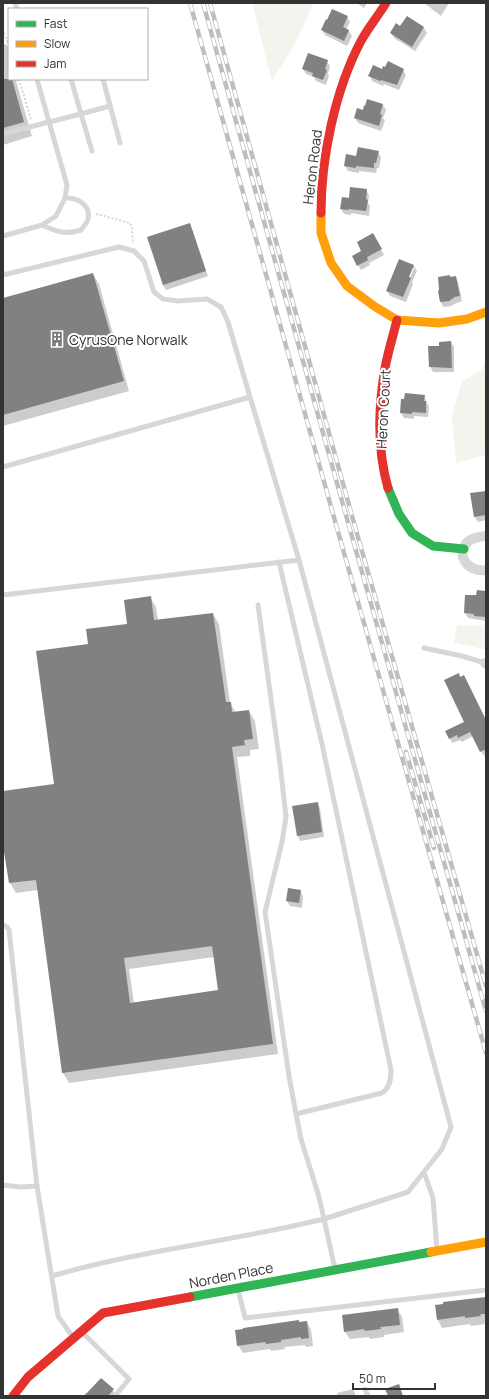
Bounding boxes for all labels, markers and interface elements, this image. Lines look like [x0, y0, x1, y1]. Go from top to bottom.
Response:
legend [8, 8, 148, 80]
text: Fast [44, 15, 68, 32]
text: Slow [44, 35, 70, 52]
text: Jam [44, 55, 66, 72]
street label: Heron Road [298, 128, 326, 206]
building icon: CyrusOne Norwalk [48, 330, 66, 348]
place label: CyrusOne Norwalk [69, 330, 189, 349]
street label: Heron Court [371, 368, 395, 449]
street label: Norden Place [187, 1258, 275, 1292]
scale bar [353, 1365, 435, 1391]
text: 50 m [359, 1370, 386, 1387]

